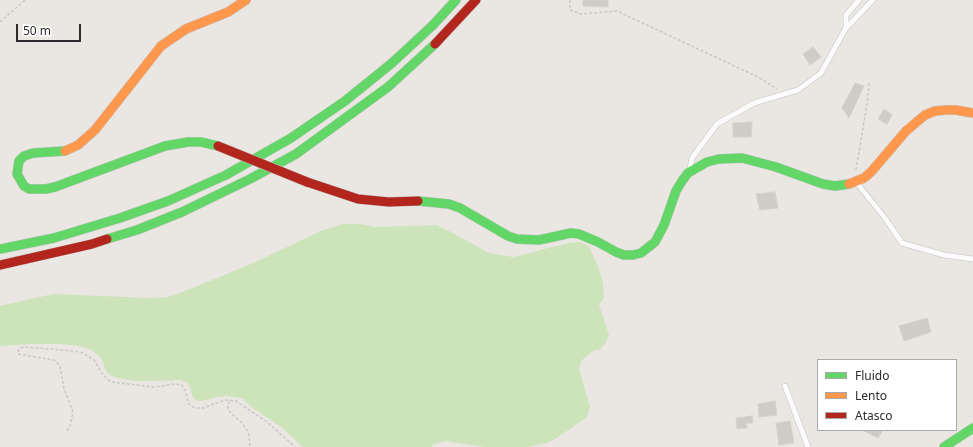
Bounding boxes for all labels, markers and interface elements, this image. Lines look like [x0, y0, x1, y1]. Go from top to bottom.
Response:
scale bar [18, 16, 83, 42]
text: 50 m [23, 22, 51, 39]
legend [817, 359, 957, 431]
text: Fluido [855, 367, 889, 384]
text: Lento [855, 387, 887, 404]
text: Atasco [855, 407, 893, 424]

